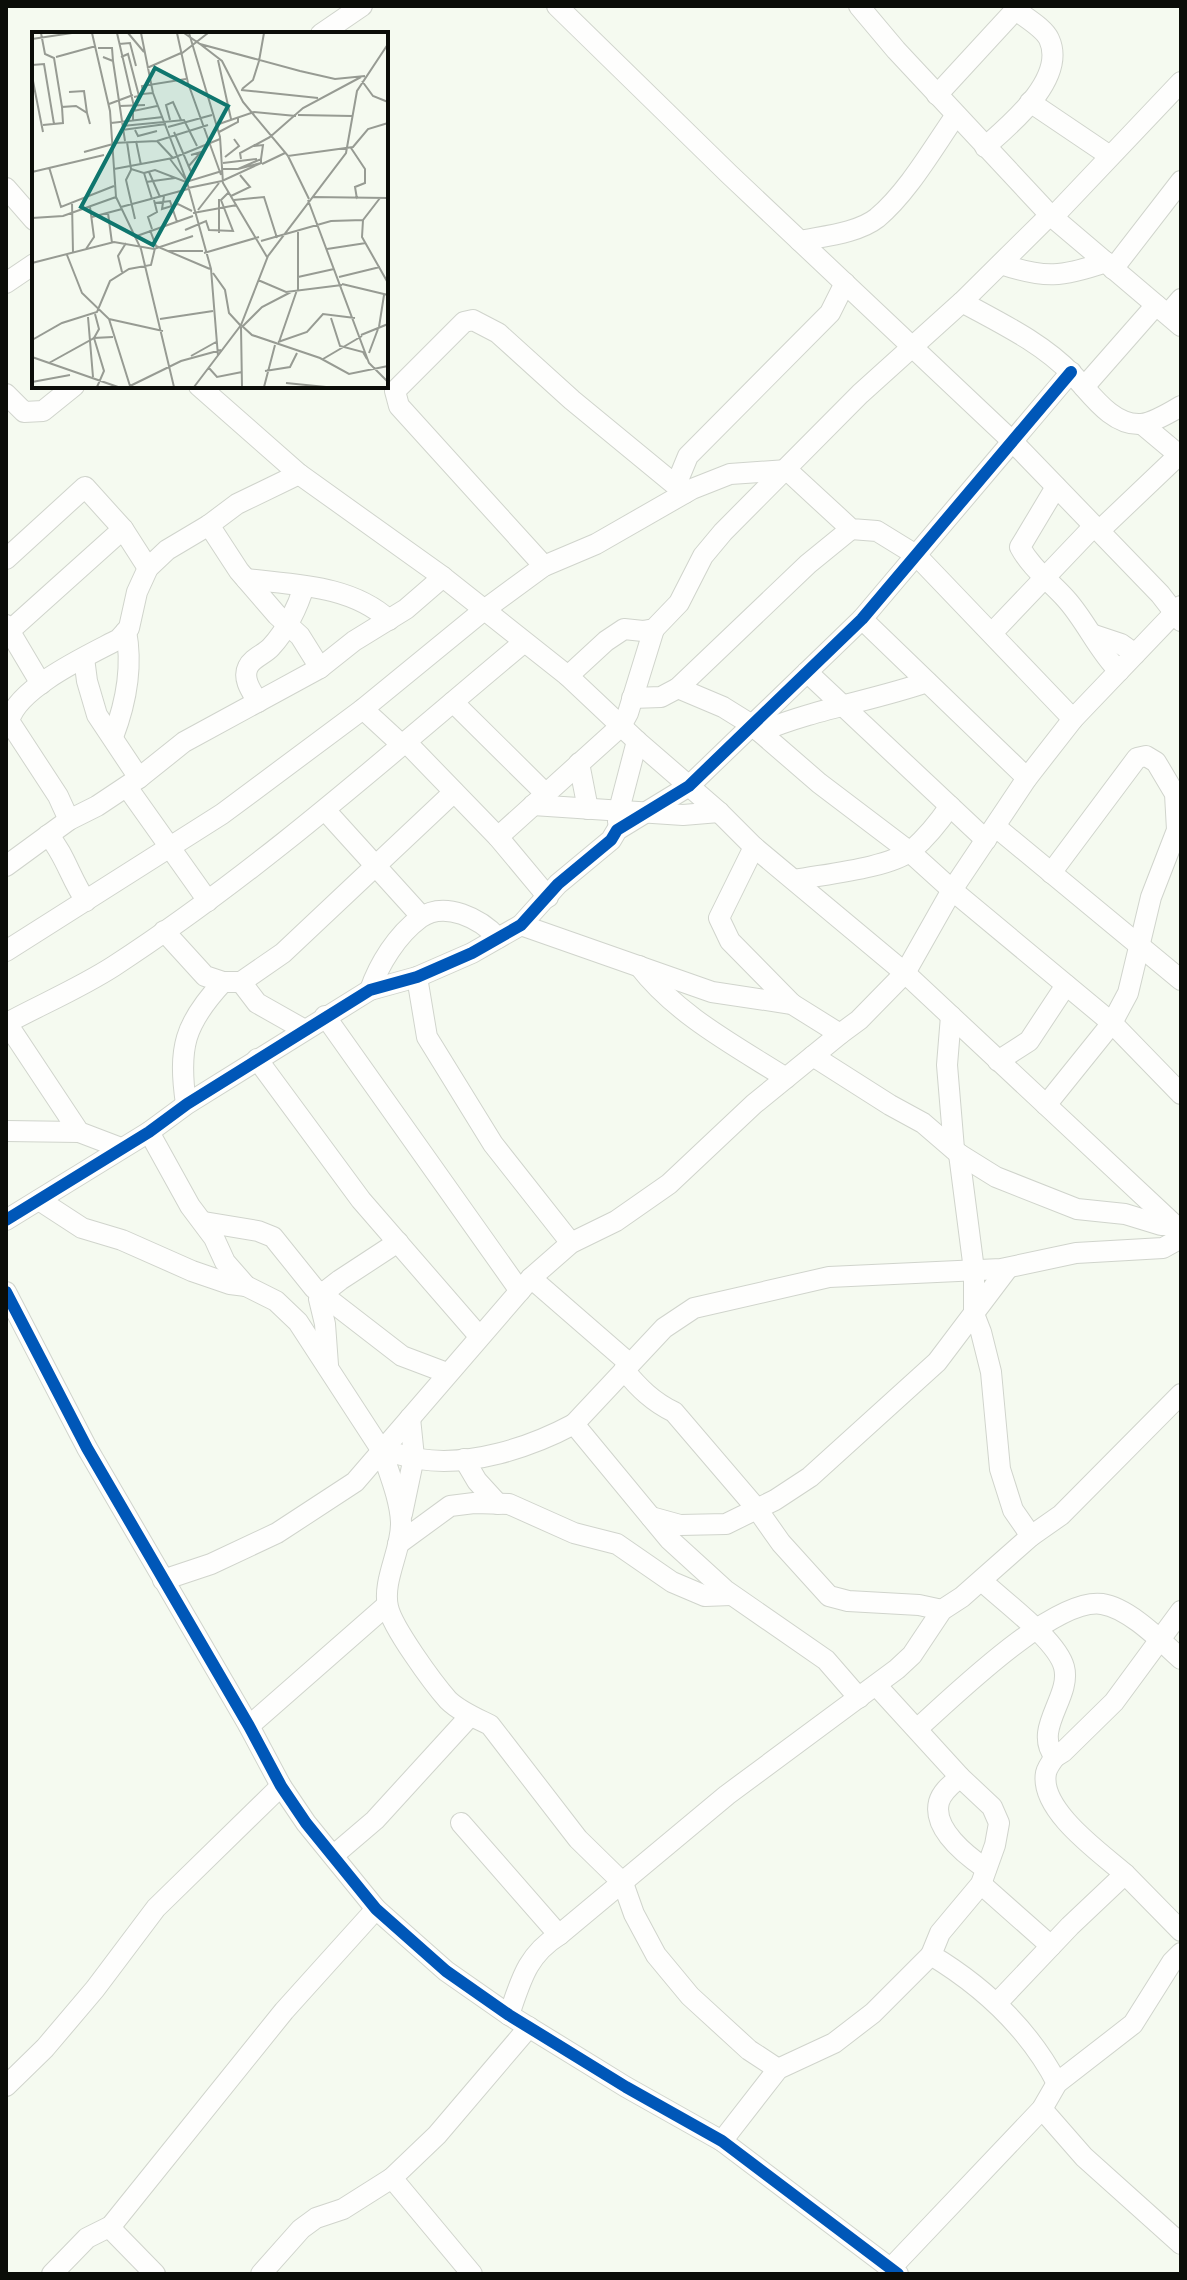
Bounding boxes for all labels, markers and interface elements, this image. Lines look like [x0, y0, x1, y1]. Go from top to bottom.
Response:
inset map [32, 32, 388, 388]

